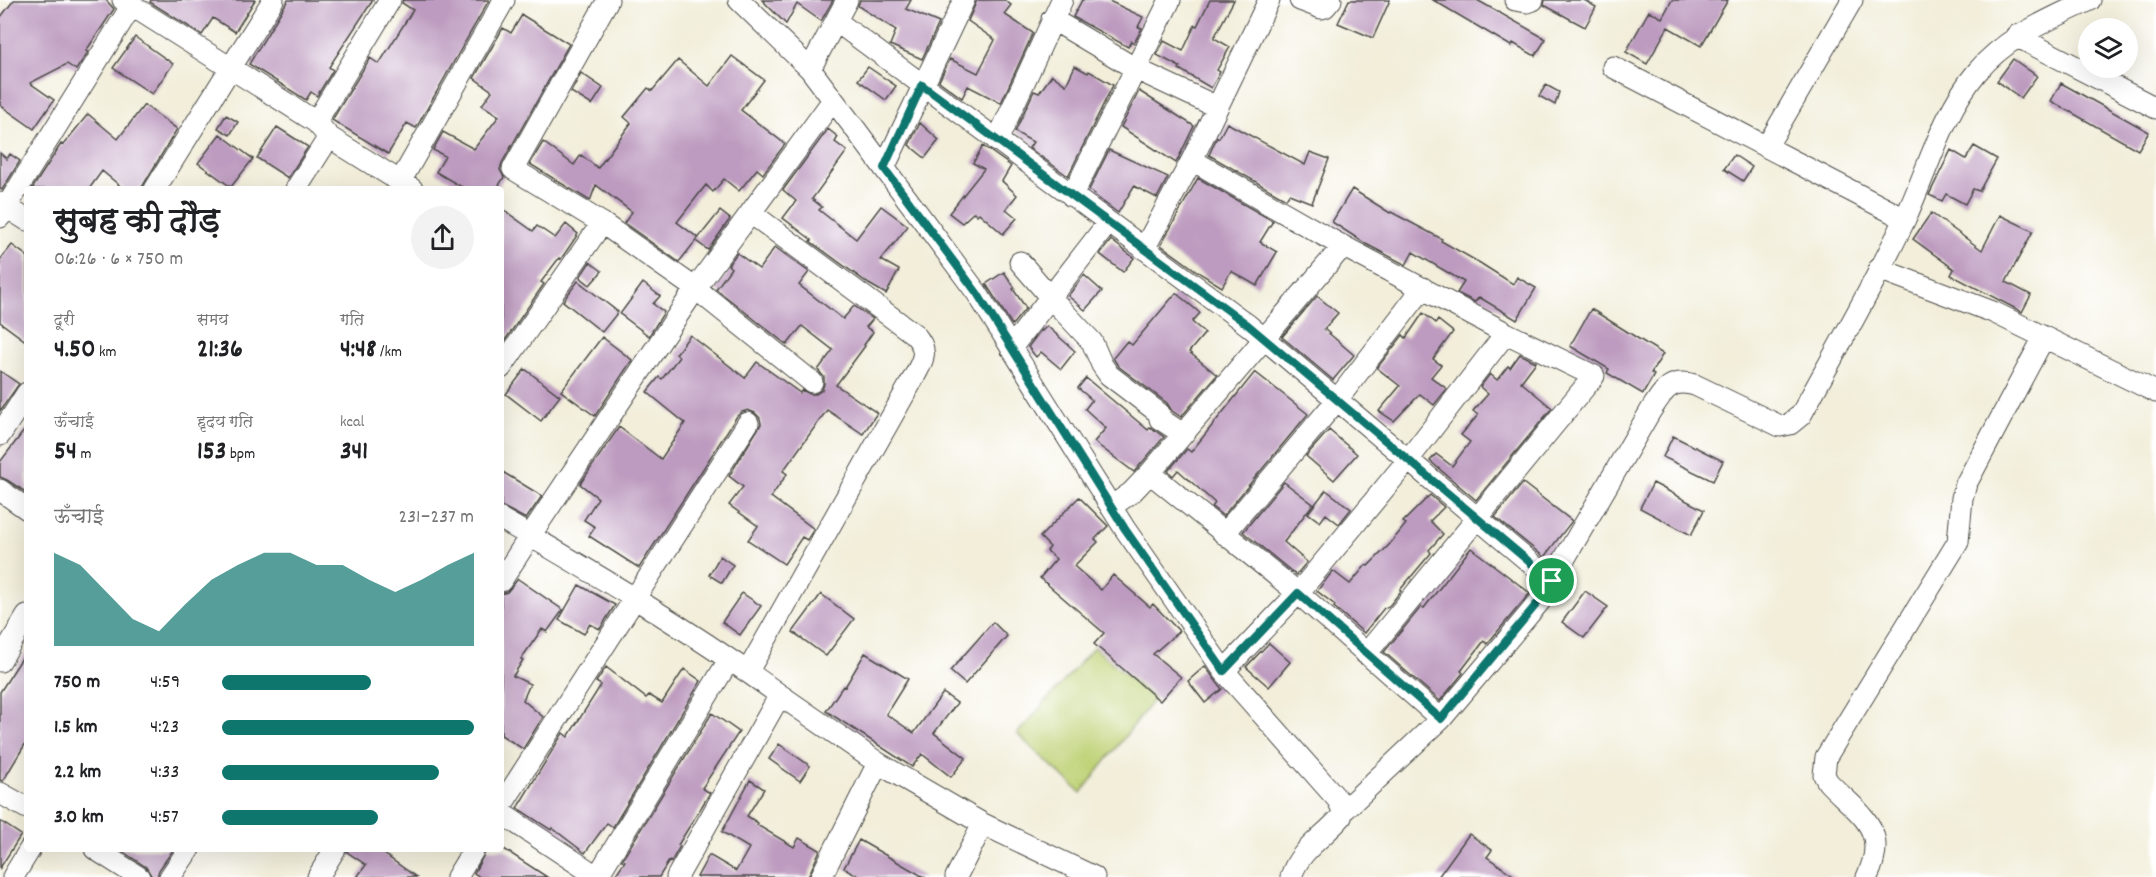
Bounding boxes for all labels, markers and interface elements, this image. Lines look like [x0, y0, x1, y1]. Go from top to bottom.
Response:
map controls [2078, 18, 2138, 78]
button: layers [2078, 18, 2138, 78]
text: सुबह की दौड़ [54, 200, 220, 247]
button: share [411, 206, 474, 269]
text: 06:26 · 6 × 750 m [54, 246, 183, 274]
text: दूरी [54, 309, 75, 332]
text: समय [197, 309, 228, 332]
text: गति [340, 309, 364, 332]
text: 4.50 [54, 332, 95, 369]
text: 21:36 [197, 332, 243, 369]
text: 4:48 [340, 332, 376, 369]
text: km [95, 341, 117, 364]
text: /km [376, 341, 402, 364]
text: ऊँचाई [54, 411, 94, 434]
text: हृदय गति [197, 411, 253, 434]
text: kcal [340, 411, 364, 434]
text: 54 [54, 434, 77, 471]
text: 153 [197, 434, 226, 471]
text: 341 [340, 434, 368, 471]
text: m [77, 443, 91, 466]
text: bpm [226, 443, 255, 466]
text: ऊँचाई [54, 504, 104, 532]
text: 231–237 m [398, 504, 474, 532]
pin [1526, 555, 1577, 606]
icon: arrive [1535, 564, 1568, 597]
text: 750 m [54, 669, 100, 697]
text: 4:59 [150, 669, 180, 697]
text: 1.5 km [54, 714, 97, 742]
text: 4:23 [150, 714, 179, 742]
text: 2.2 km [54, 759, 101, 787]
text: 4:33 [150, 759, 179, 787]
text: 3.0 km [54, 804, 104, 832]
text: 4:57 [150, 804, 179, 832]

